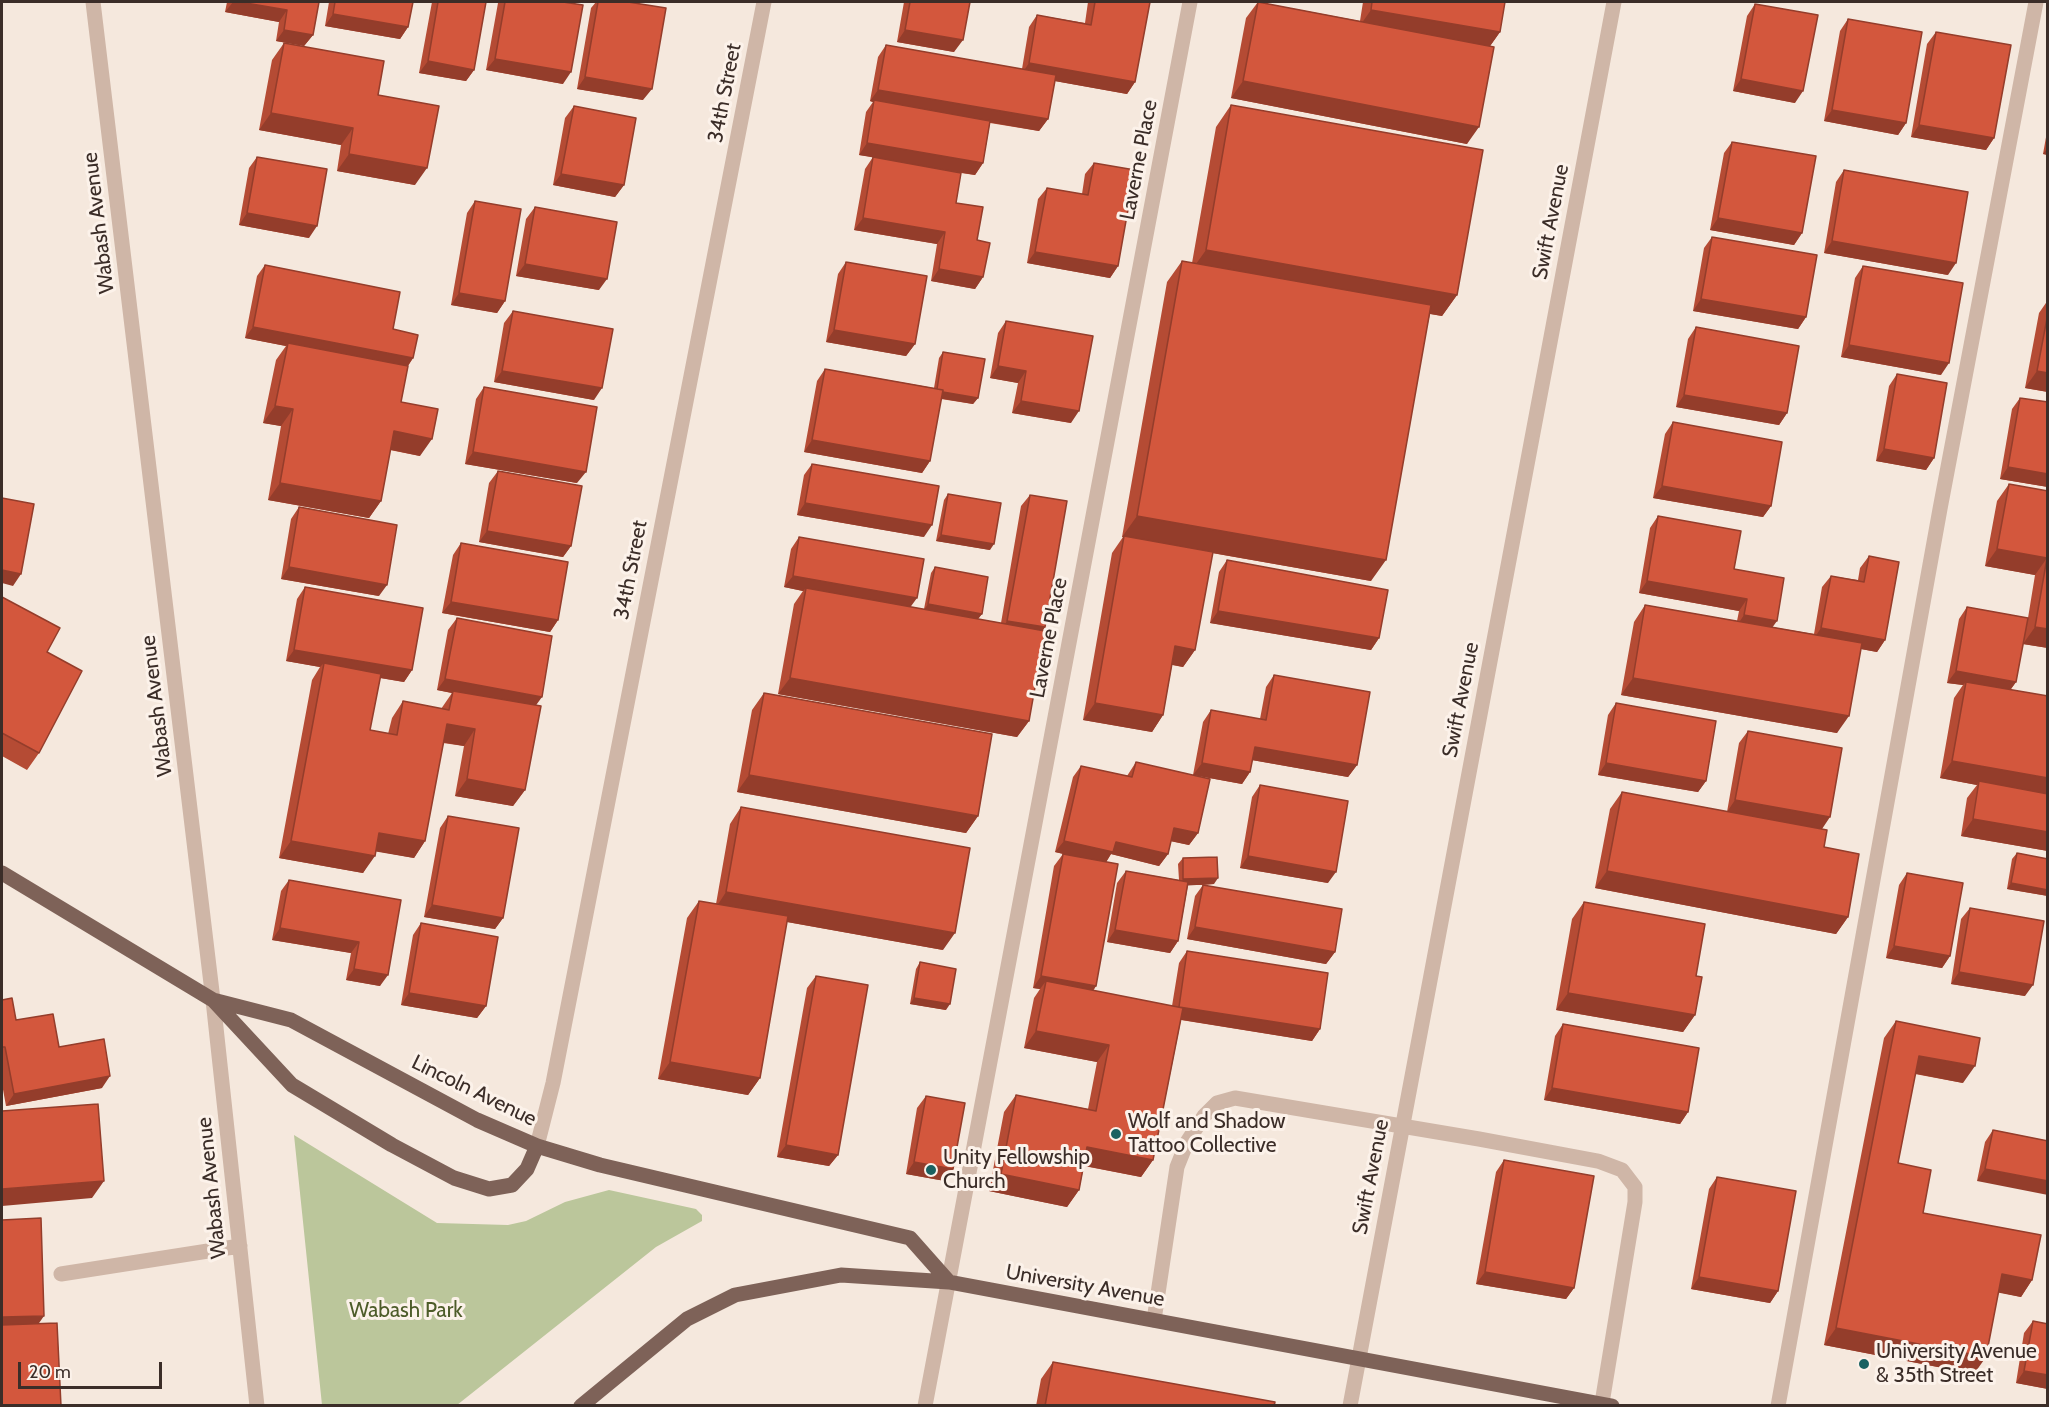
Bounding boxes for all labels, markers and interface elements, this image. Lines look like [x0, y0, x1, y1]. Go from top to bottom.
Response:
street label: 34th Street [703, 41, 747, 145]
street label: Laverne Place [1115, 98, 1163, 222]
street label: Wabash Avenue [78, 151, 120, 295]
street label: Swift Avenue [1527, 162, 1575, 282]
street label: 34th Street [609, 518, 653, 622]
street label: Laverne Place [1025, 576, 1073, 700]
street label: Wabash Avenue [136, 634, 178, 778]
street label: Swift Avenue [1437, 640, 1485, 760]
street label: Lincoln Avenue [408, 1050, 540, 1132]
place label: Wolf and Shadow Tattoo Collective [1128, 1109, 1285, 1159]
street label: Wabash Avenue [192, 1116, 232, 1260]
street label: Swift Avenue [1347, 1117, 1395, 1237]
marker: Wolf and Shadow Tattoo Collective [1109, 1127, 1123, 1141]
place label: Unity Fellowship Church [943, 1145, 1090, 1195]
marker: Unity Fellowship Church [924, 1163, 938, 1177]
street label: University Avenue [1004, 1260, 1166, 1312]
park label: Wabash Park [349, 1298, 463, 1324]
place label: University Avenue & 35th Street [1876, 1339, 2037, 1389]
scale bar [21, 1350, 165, 1388]
marker: University Avenue & 35th Street [1857, 1357, 1871, 1371]
text: 20 m [29, 1361, 71, 1383]

